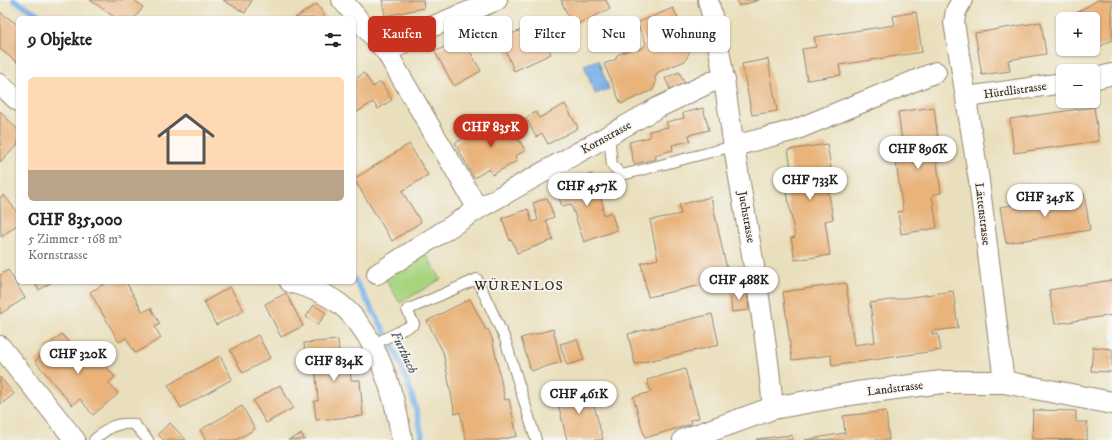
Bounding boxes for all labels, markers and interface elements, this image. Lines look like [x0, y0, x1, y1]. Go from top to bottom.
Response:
map controls [1056, 12, 1100, 108]
button: + [1056, 12, 1100, 56]
chip: Kaufen [368, 16, 436, 52]
chip: Mieten [444, 16, 512, 52]
chip: Filter [520, 16, 580, 52]
chip: Neu [588, 16, 640, 52]
chip: Wohnung [648, 16, 730, 52]
text: 9 Objekte [28, 29, 92, 51]
icon: filters [322, 29, 344, 51]
button: − [1056, 64, 1100, 108]
street label: Hürdlistrasse [983, 79, 1047, 102]
icon: home [150, 103, 222, 175]
pin: CHF 835K [450, 114, 532, 148]
street label: Kornstrasse [578, 117, 634, 157]
text: CHF 835K [462, 119, 520, 135]
pin: CHF 896K [877, 136, 959, 170]
text: CHF 896K [888, 141, 948, 157]
pin: CHF 733K [769, 167, 851, 201]
text: CHF 733K [782, 172, 838, 188]
pin: CHF 457K [546, 173, 628, 207]
text: CHF 457K [557, 178, 617, 194]
street label: Lättenstrasse [971, 182, 994, 246]
pin: CHF 345K [1004, 184, 1086, 218]
street label: Juchstrasse [734, 189, 758, 244]
text: CHF 345K [1016, 189, 1074, 205]
text: CHF 835,000 [28, 209, 122, 231]
text: 5 Zimmer · 168 m² [28, 231, 122, 247]
text: Kornstrasse [28, 247, 88, 263]
pin: CHF 488K [698, 267, 780, 301]
text: CHF 488K [709, 272, 769, 288]
district label: WÜRENLOS [473, 277, 564, 295]
water label: Furtbach [387, 329, 421, 376]
pin: CHF 320K [37, 341, 119, 375]
text: CHF 320K [49, 346, 107, 362]
pin: CHF 834K [293, 348, 375, 382]
text: CHF 834K [305, 353, 363, 369]
street label: Landstrasse [866, 378, 924, 399]
pin: CHF 461K [538, 381, 620, 415]
text: CHF 461K [550, 386, 608, 402]

